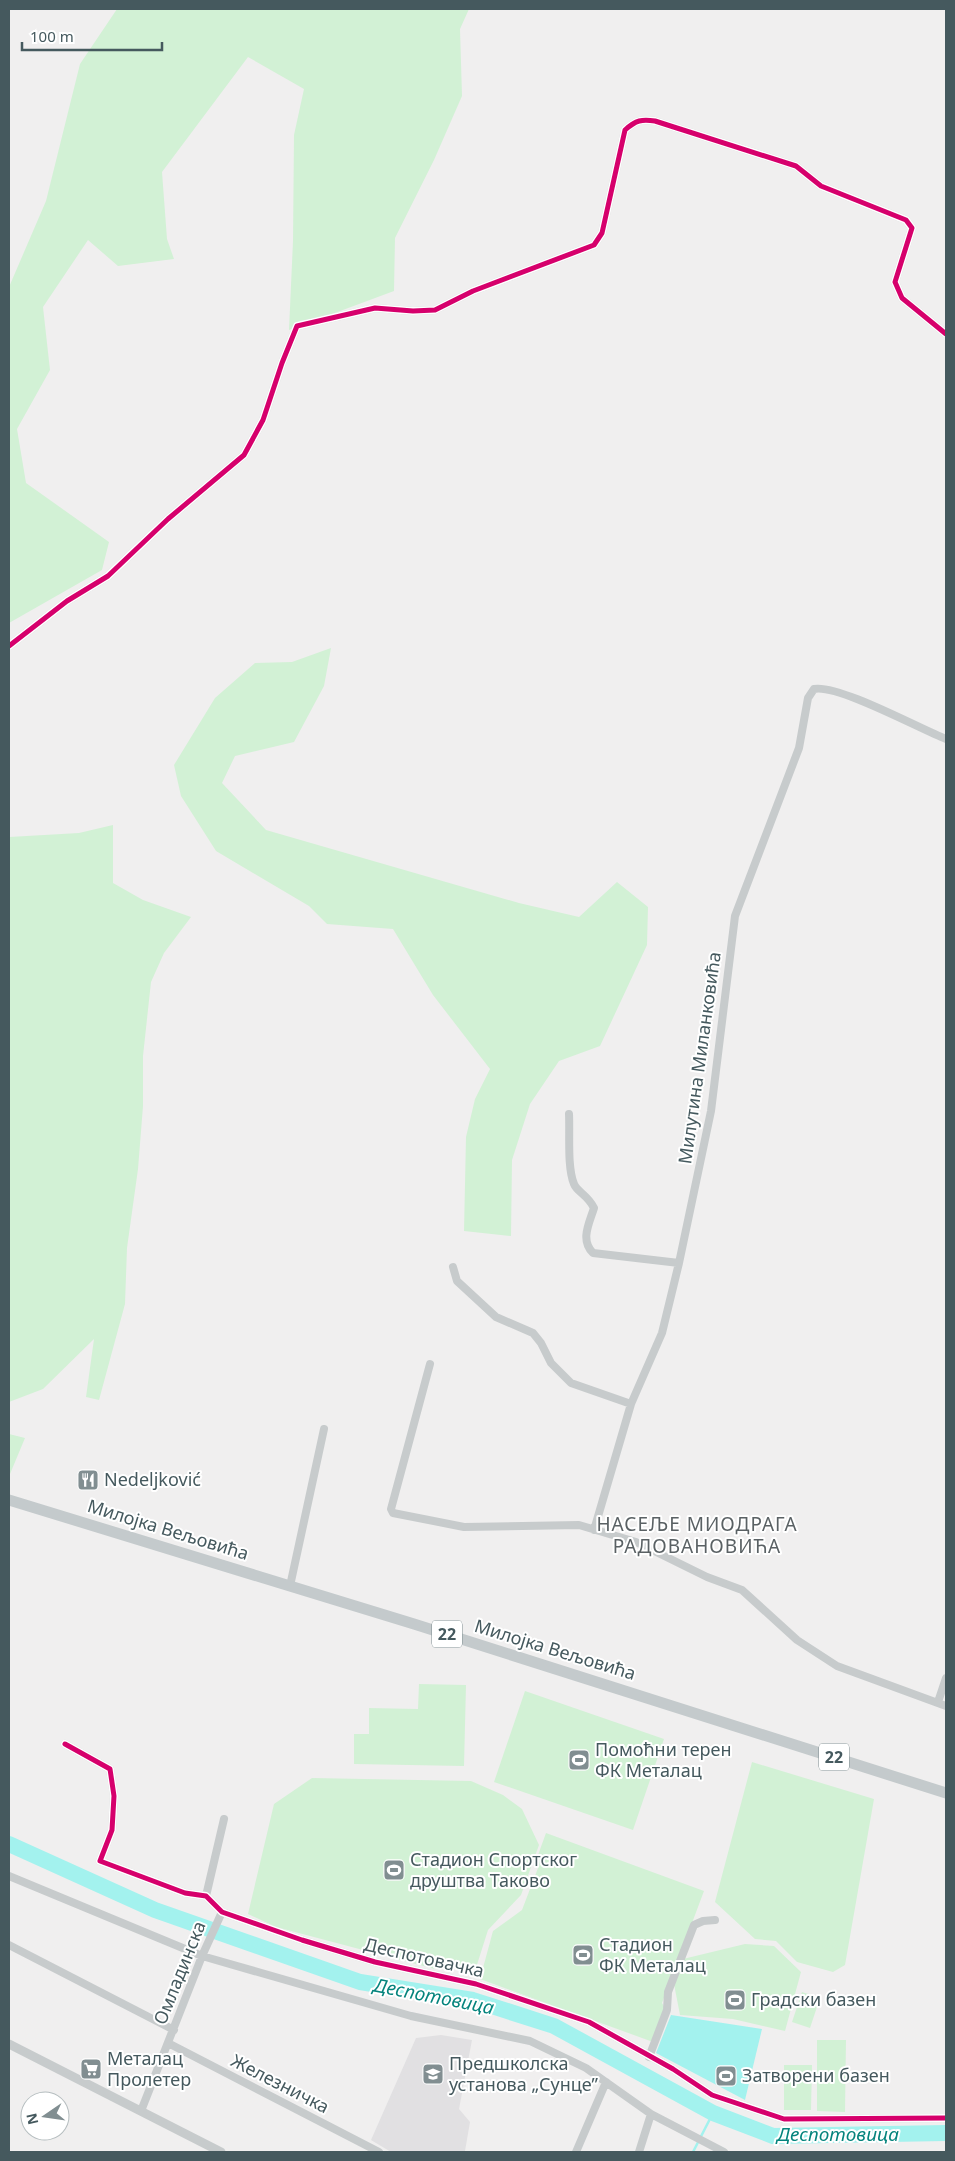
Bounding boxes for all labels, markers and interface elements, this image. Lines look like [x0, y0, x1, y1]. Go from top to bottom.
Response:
scale bar [22, 20, 162, 52]
text: 100 m [30, 26, 74, 46]
street label: Милутина Миланковића [672, 950, 726, 1165]
place label: Nedeljković [104, 1467, 201, 1491]
restaurant icon: Nedeljković [76, 1468, 100, 1492]
street label: Милојка Вељовића [85, 1493, 252, 1565]
district label: НАСЕЉЕ МИОДРАГА РАДОВАНОВИЋА [596, 1511, 798, 1559]
street label: Милојка Вељовића [472, 1613, 639, 1685]
road number: 22 [432, 1620, 462, 1648]
place label: Помоћни терен ФК Металац [595, 1737, 732, 1782]
road number: 22 [819, 1744, 849, 1770]
sports icon: Помоћни терен ФК Металац [567, 1748, 591, 1772]
place label: Стадион Спортског друштва Таково [410, 1847, 577, 1892]
sports icon: Стадион Спортског друштва Таково [382, 1858, 406, 1882]
street label: Омладинска [147, 1917, 211, 2028]
street label: Деспотовачка [362, 1932, 486, 1982]
place label: Стадион ФК Металац [599, 1932, 706, 1977]
sports icon: Стадион ФК Металац [571, 1943, 595, 1967]
water label: Деспотовица [370, 1971, 497, 2020]
place label: Градски базен [751, 1987, 876, 2011]
sports icon: Градски базен [723, 1988, 747, 2012]
place label: Металац Пролетер [107, 2046, 191, 2091]
street label: Железничка [227, 2048, 334, 2118]
place label: Предшколска установа „Сунце” [449, 2051, 599, 2096]
supermarket icon: Металац Пролетер [79, 2057, 103, 2081]
school or university icon: Предшколска установа „Сунце” [421, 2062, 445, 2086]
place label: Затворени базен [742, 2063, 890, 2087]
sports icon: Затворени базен [714, 2064, 738, 2088]
north arrow [20, 2091, 70, 2141]
text: N [21, 2111, 42, 2127]
water label: Деспотовица [775, 2121, 899, 2147]

